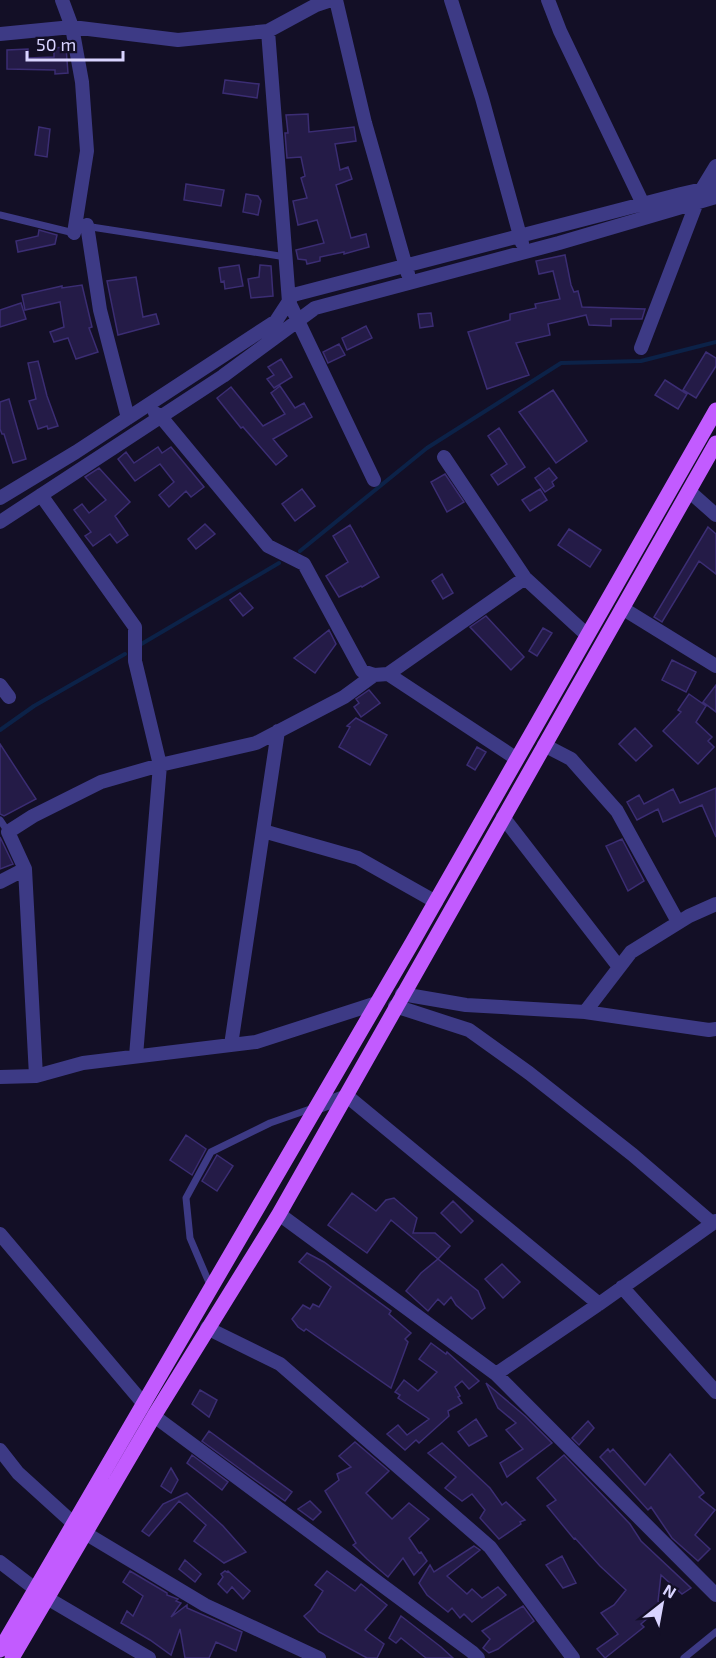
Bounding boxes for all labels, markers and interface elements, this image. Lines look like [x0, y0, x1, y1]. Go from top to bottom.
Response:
scale bar [27, 24, 123, 62]
text: 50 m [36, 33, 76, 55]
north arrow [632, 1574, 692, 1634]
text: N [660, 1580, 680, 1602]

